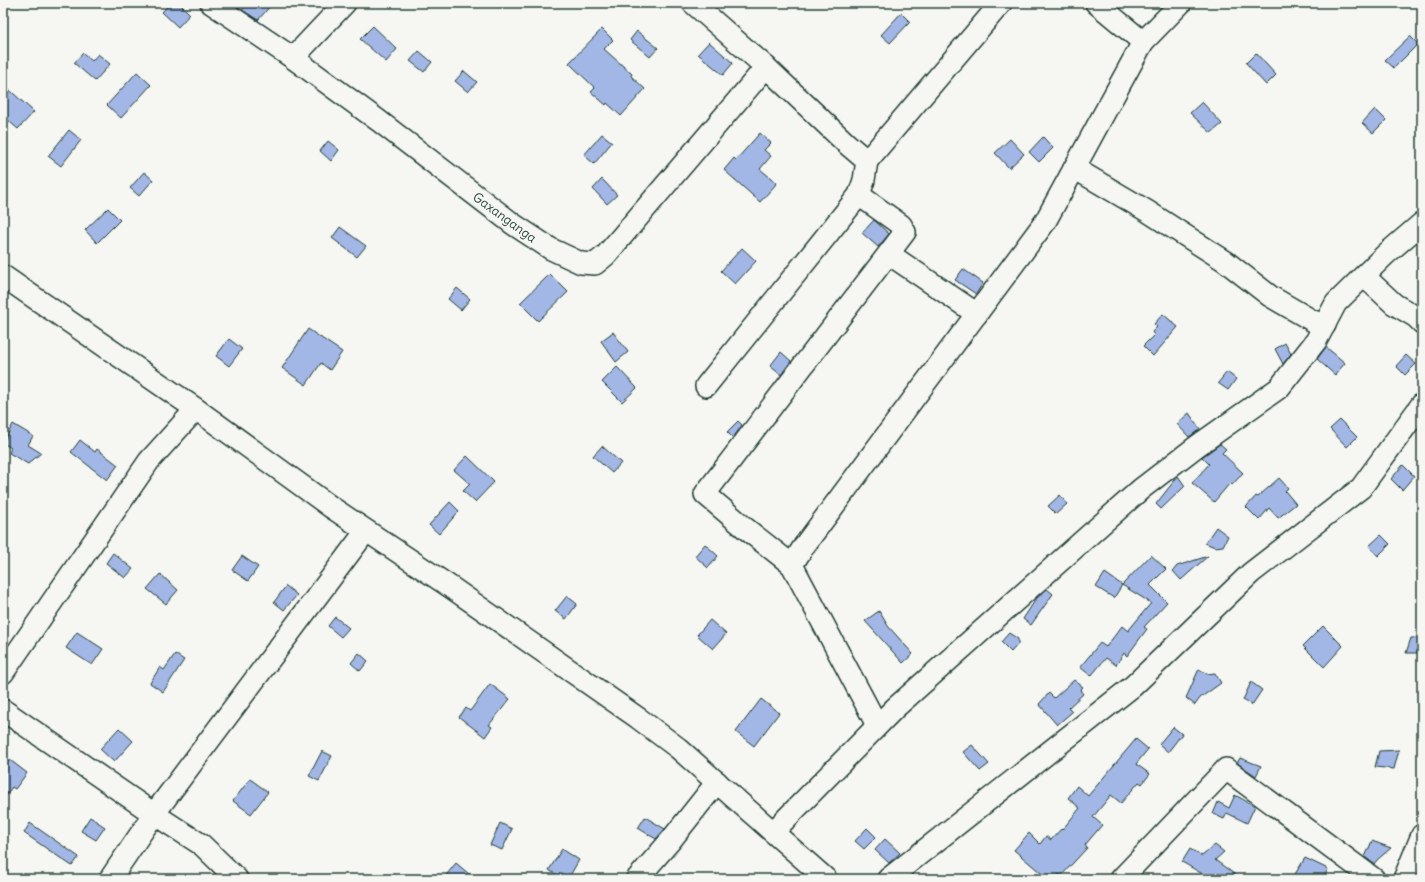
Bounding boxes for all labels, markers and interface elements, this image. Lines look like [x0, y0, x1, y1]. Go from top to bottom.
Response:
street label: Gaxanganga [469, 189, 540, 246]

